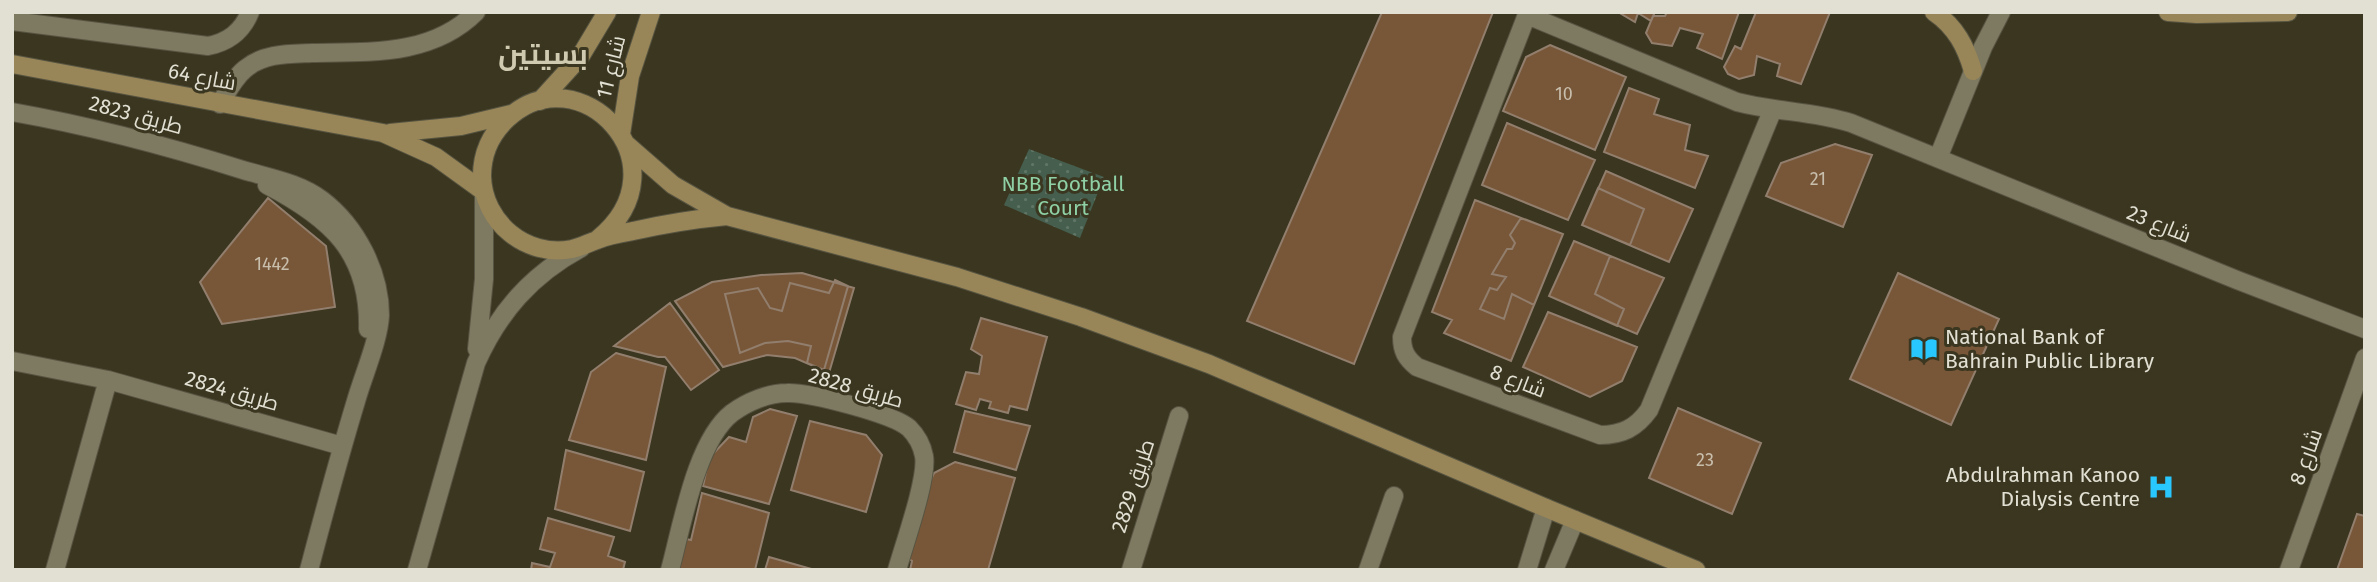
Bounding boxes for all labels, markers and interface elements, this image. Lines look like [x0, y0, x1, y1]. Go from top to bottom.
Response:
street label: شارع 11 [591, 33, 632, 102]
district label: بسيتين [498, 38, 588, 71]
street label: شارع 64 [166, 58, 238, 97]
house number: 10 [1555, 83, 1573, 105]
street label: طريق 2823 [86, 90, 186, 140]
house number: 21 [1810, 168, 1826, 190]
park label: NBB Football Court [1002, 171, 1124, 221]
street label: شارع 23 [2123, 199, 2195, 250]
house number: 1442 [254, 253, 290, 275]
place label: National Bank of Bahrain Public Library [1945, 324, 2155, 374]
library icon: National Bank of Bahrain Public Library [1909, 334, 1939, 364]
street label: شارع 8 [1486, 359, 1550, 404]
street label: طريق 2828 [806, 362, 906, 414]
street label: طريق 2824 [182, 365, 282, 417]
street label: شارع 8 [2284, 425, 2329, 489]
street label: طريق 2829 [1106, 436, 1160, 536]
house number: 23 [1696, 449, 1714, 471]
place label: Abdulrahman Kanoo Dialysis Centre [1946, 462, 2140, 512]
hospital icon: Abdulrahman Kanoo Dialysis Centre [2146, 472, 2176, 502]

